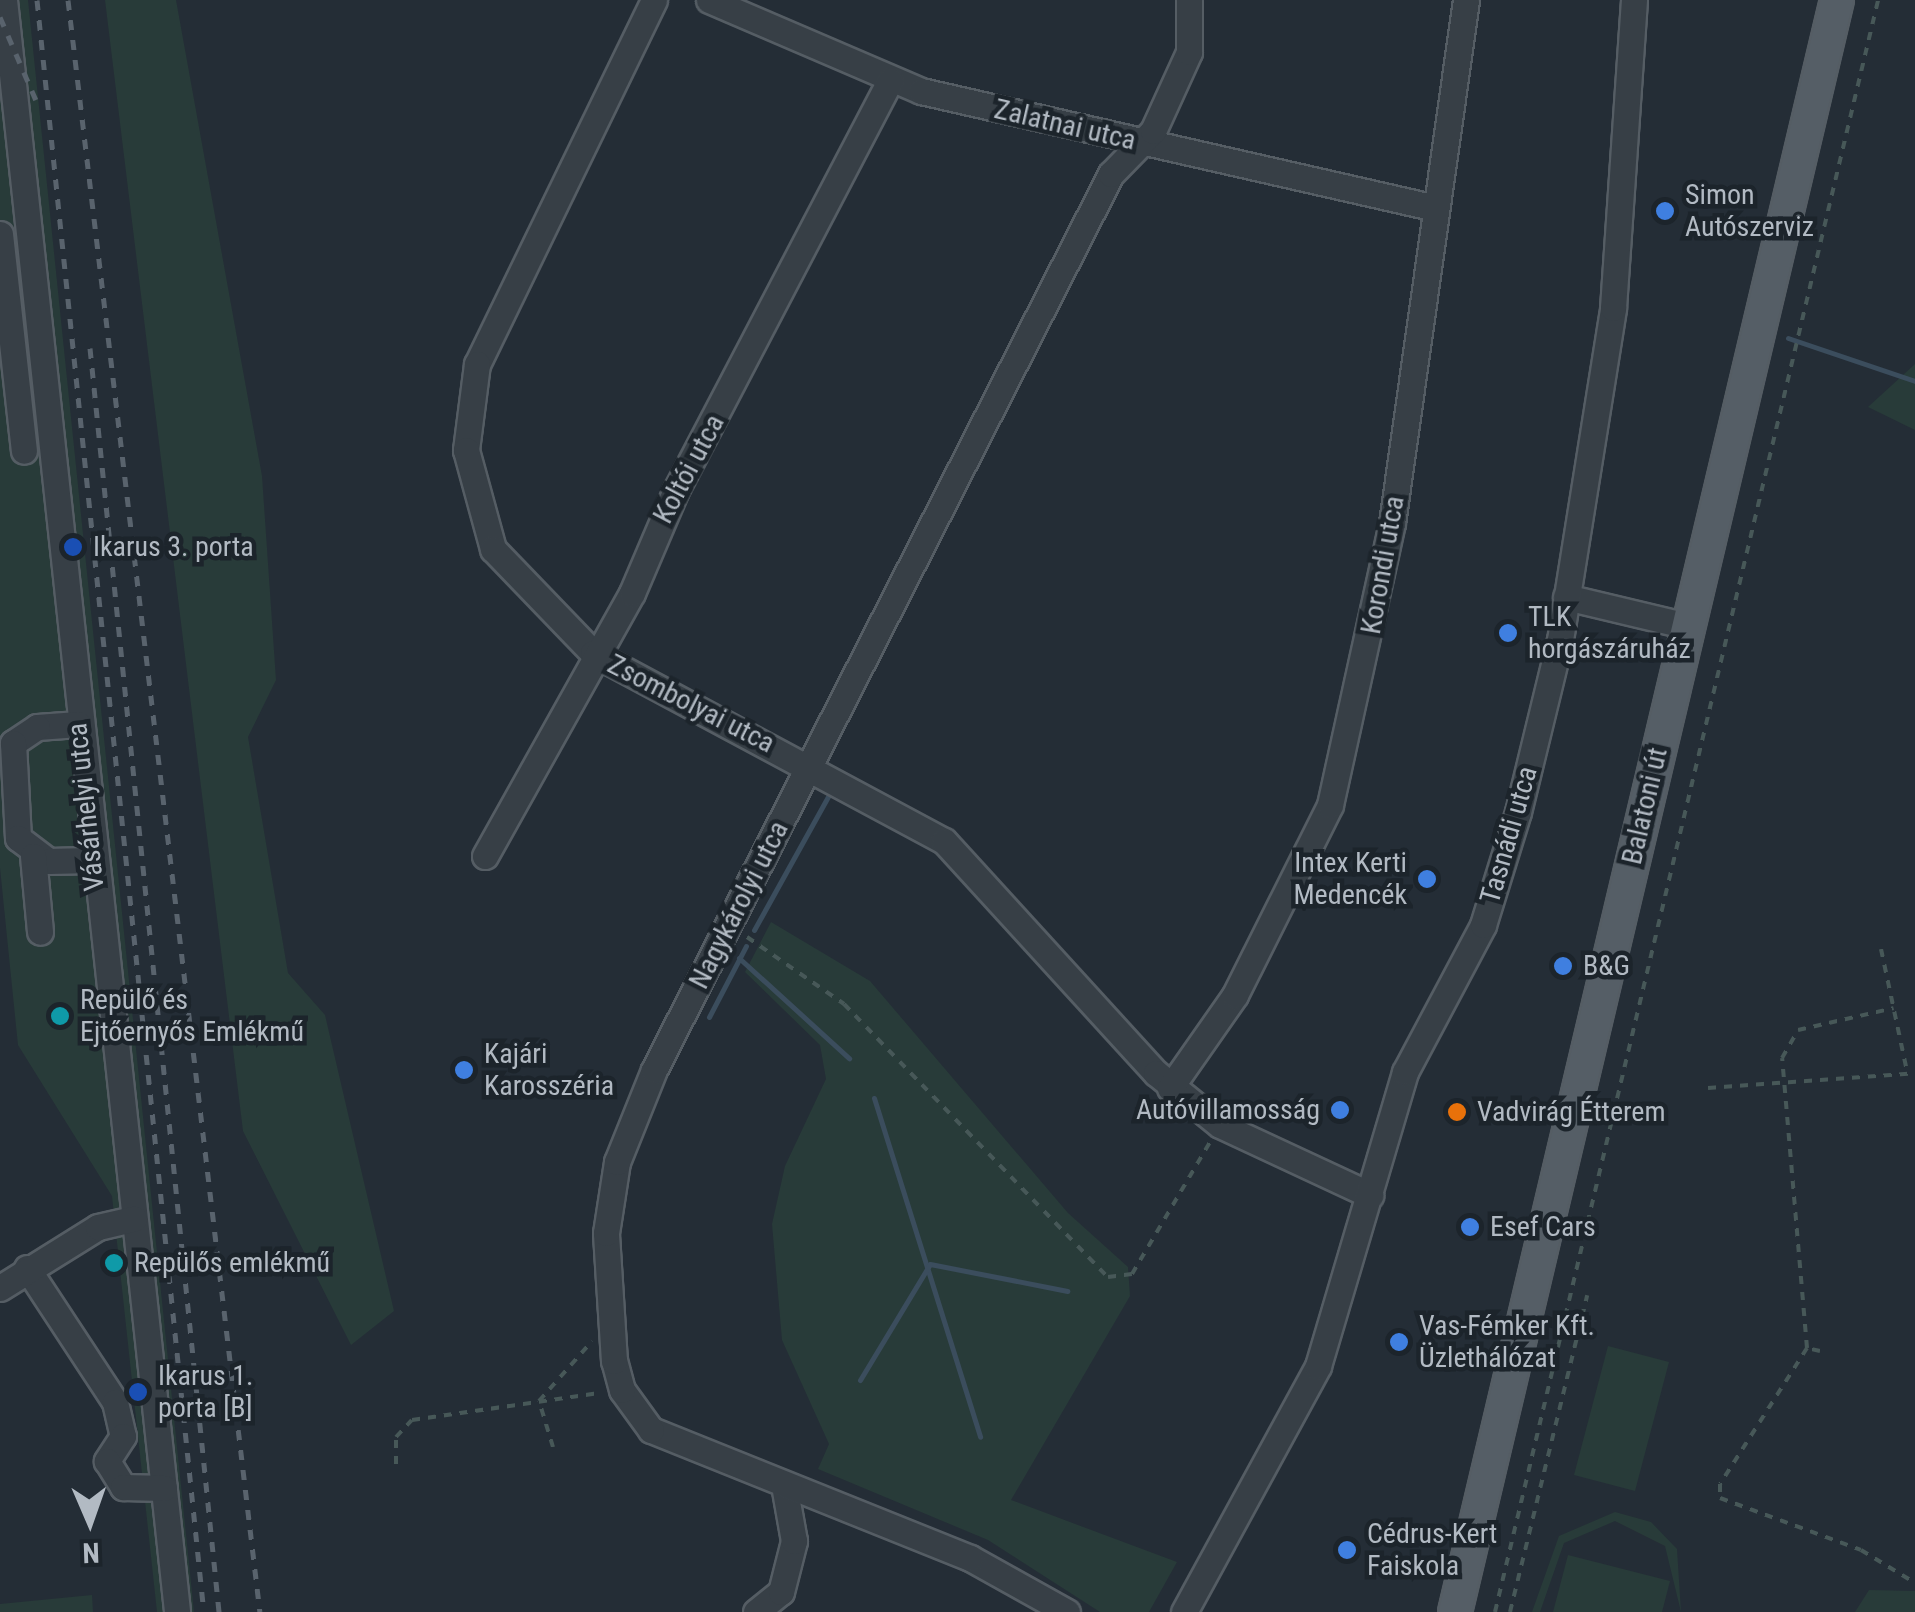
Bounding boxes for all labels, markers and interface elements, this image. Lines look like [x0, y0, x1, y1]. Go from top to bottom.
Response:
street label: Zalatnai utca [991, 92, 1139, 158]
place label: Simon Autószerviz [1685, 178, 1814, 244]
marker: Simon Autószerviz [1654, 200, 1676, 222]
street label: Koltói utca [646, 409, 732, 529]
street label: Korondi utca [1354, 493, 1412, 637]
place label: Ikarus 3. porta [93, 530, 254, 564]
marker: Ikarus 3. porta [62, 536, 84, 558]
place label: TLK horgászáruház [1528, 600, 1691, 666]
marker: TLK horgászáruház [1497, 622, 1519, 644]
street label: Zsombolyai utca [602, 648, 780, 760]
street label: Vásárhelyi utca [60, 721, 112, 893]
street label: Balatoni út [1615, 744, 1675, 868]
street label: Tasnádi utca [1473, 763, 1545, 907]
street label: Nagykárolyi utca [682, 816, 796, 994]
place label: Intex Kerti Medencék [1293, 846, 1407, 912]
marker: Intex Kerti Medencék [1416, 868, 1438, 890]
place label: B&G [1583, 949, 1630, 983]
marker: B&G [1552, 955, 1574, 977]
place label: Repülő és Ejtőernyős Emlékmű [80, 983, 304, 1049]
marker: Repülő és Ejtőernyős Emlékmű [49, 1005, 71, 1027]
place label: Kajári Karosszéria [484, 1037, 614, 1103]
marker: Kajári Karosszéria [453, 1059, 475, 1081]
place label: Autóvillamosság [1136, 1093, 1320, 1127]
place label: Vadvirág Étterem [1477, 1095, 1665, 1129]
marker: Autóvillamosság [1329, 1099, 1351, 1121]
marker: Vadvirág Étterem [1446, 1101, 1468, 1123]
place label: Esef Cars [1490, 1210, 1596, 1244]
marker: Esef Cars [1459, 1216, 1481, 1238]
place label: Repülős emlékmű [134, 1246, 330, 1280]
marker: Repülős emlékmű [103, 1252, 125, 1274]
place label: Vas-Fémker Kft. Üzlethálózat [1419, 1309, 1595, 1375]
marker: Vas-Fémker Kft. Üzlethálózat [1388, 1331, 1410, 1353]
place label: Ikarus 1. porta [B] [158, 1359, 253, 1425]
marker: Ikarus 1. porta [B] [127, 1381, 149, 1403]
north arrow [40, 1472, 140, 1572]
place label: Cédrus-Kert Faiskola [1367, 1517, 1497, 1583]
text: N [82, 1536, 100, 1569]
marker: Cédrus-Kert Faiskola [1336, 1539, 1358, 1561]

